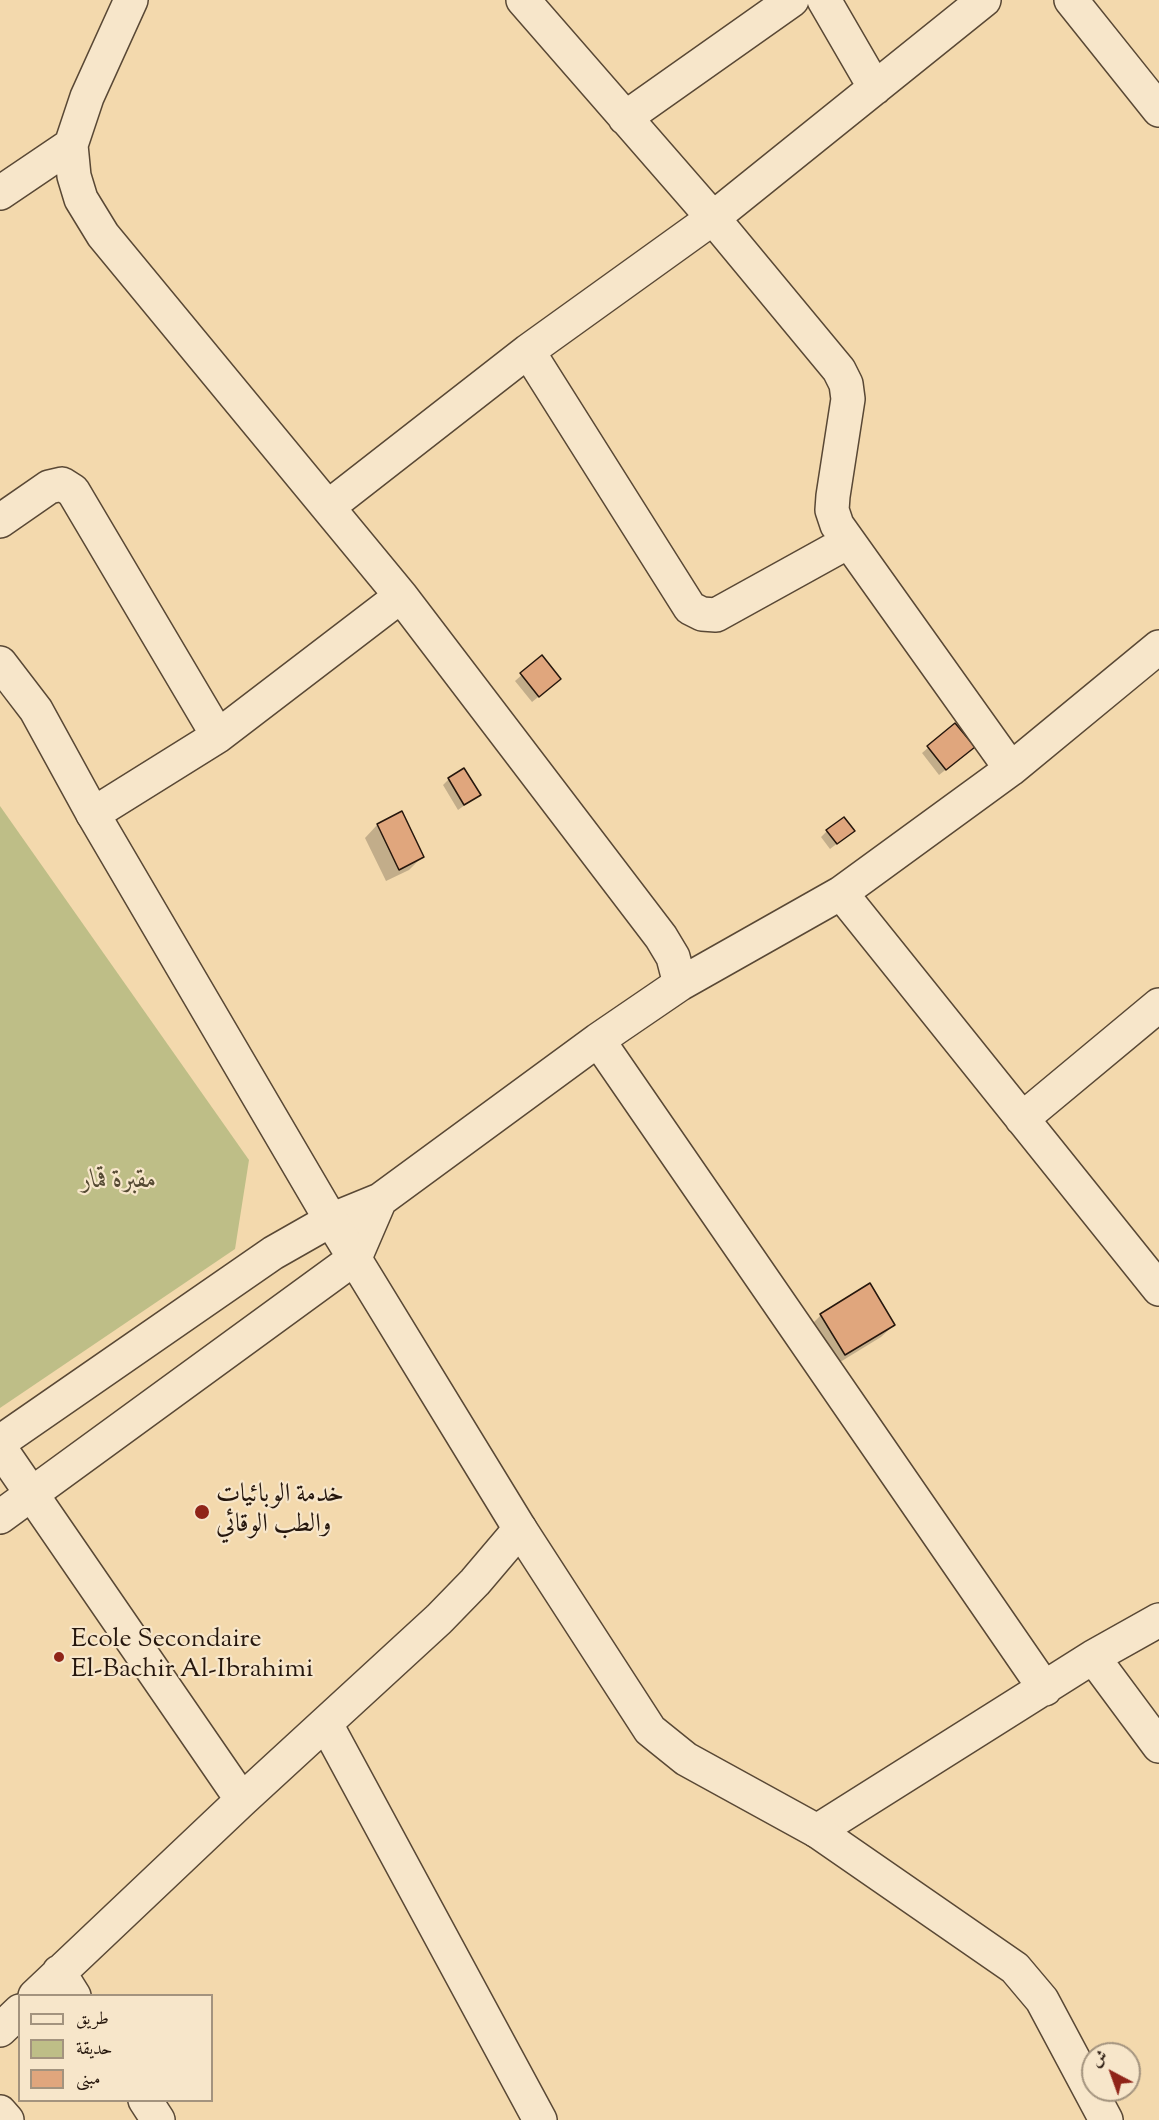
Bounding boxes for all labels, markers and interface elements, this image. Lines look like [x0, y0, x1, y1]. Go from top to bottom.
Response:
park label: مقبرة قمار [81, 1167, 157, 1199]
place label: خدمة الوبائيات والطب الوقائي [216, 1481, 344, 1542]
marker: خدمة الوبائيات والطب الوقائي [193, 1503, 211, 1521]
place label: Ecole Secondaire El-Bachir Al-Ibrahimi [71, 1626, 313, 1688]
marker: Ecole Secondaire El-Bachir Al-Ibrahimi [52, 1650, 66, 1664]
legend [18, 1994, 213, 2102]
text: طريق [76, 2007, 109, 2033]
text: حديقة [76, 2037, 112, 2063]
north arrow [1081, 2042, 1141, 2102]
text: ش [1087, 2046, 1114, 2073]
text: مبنى [76, 2067, 101, 2093]

